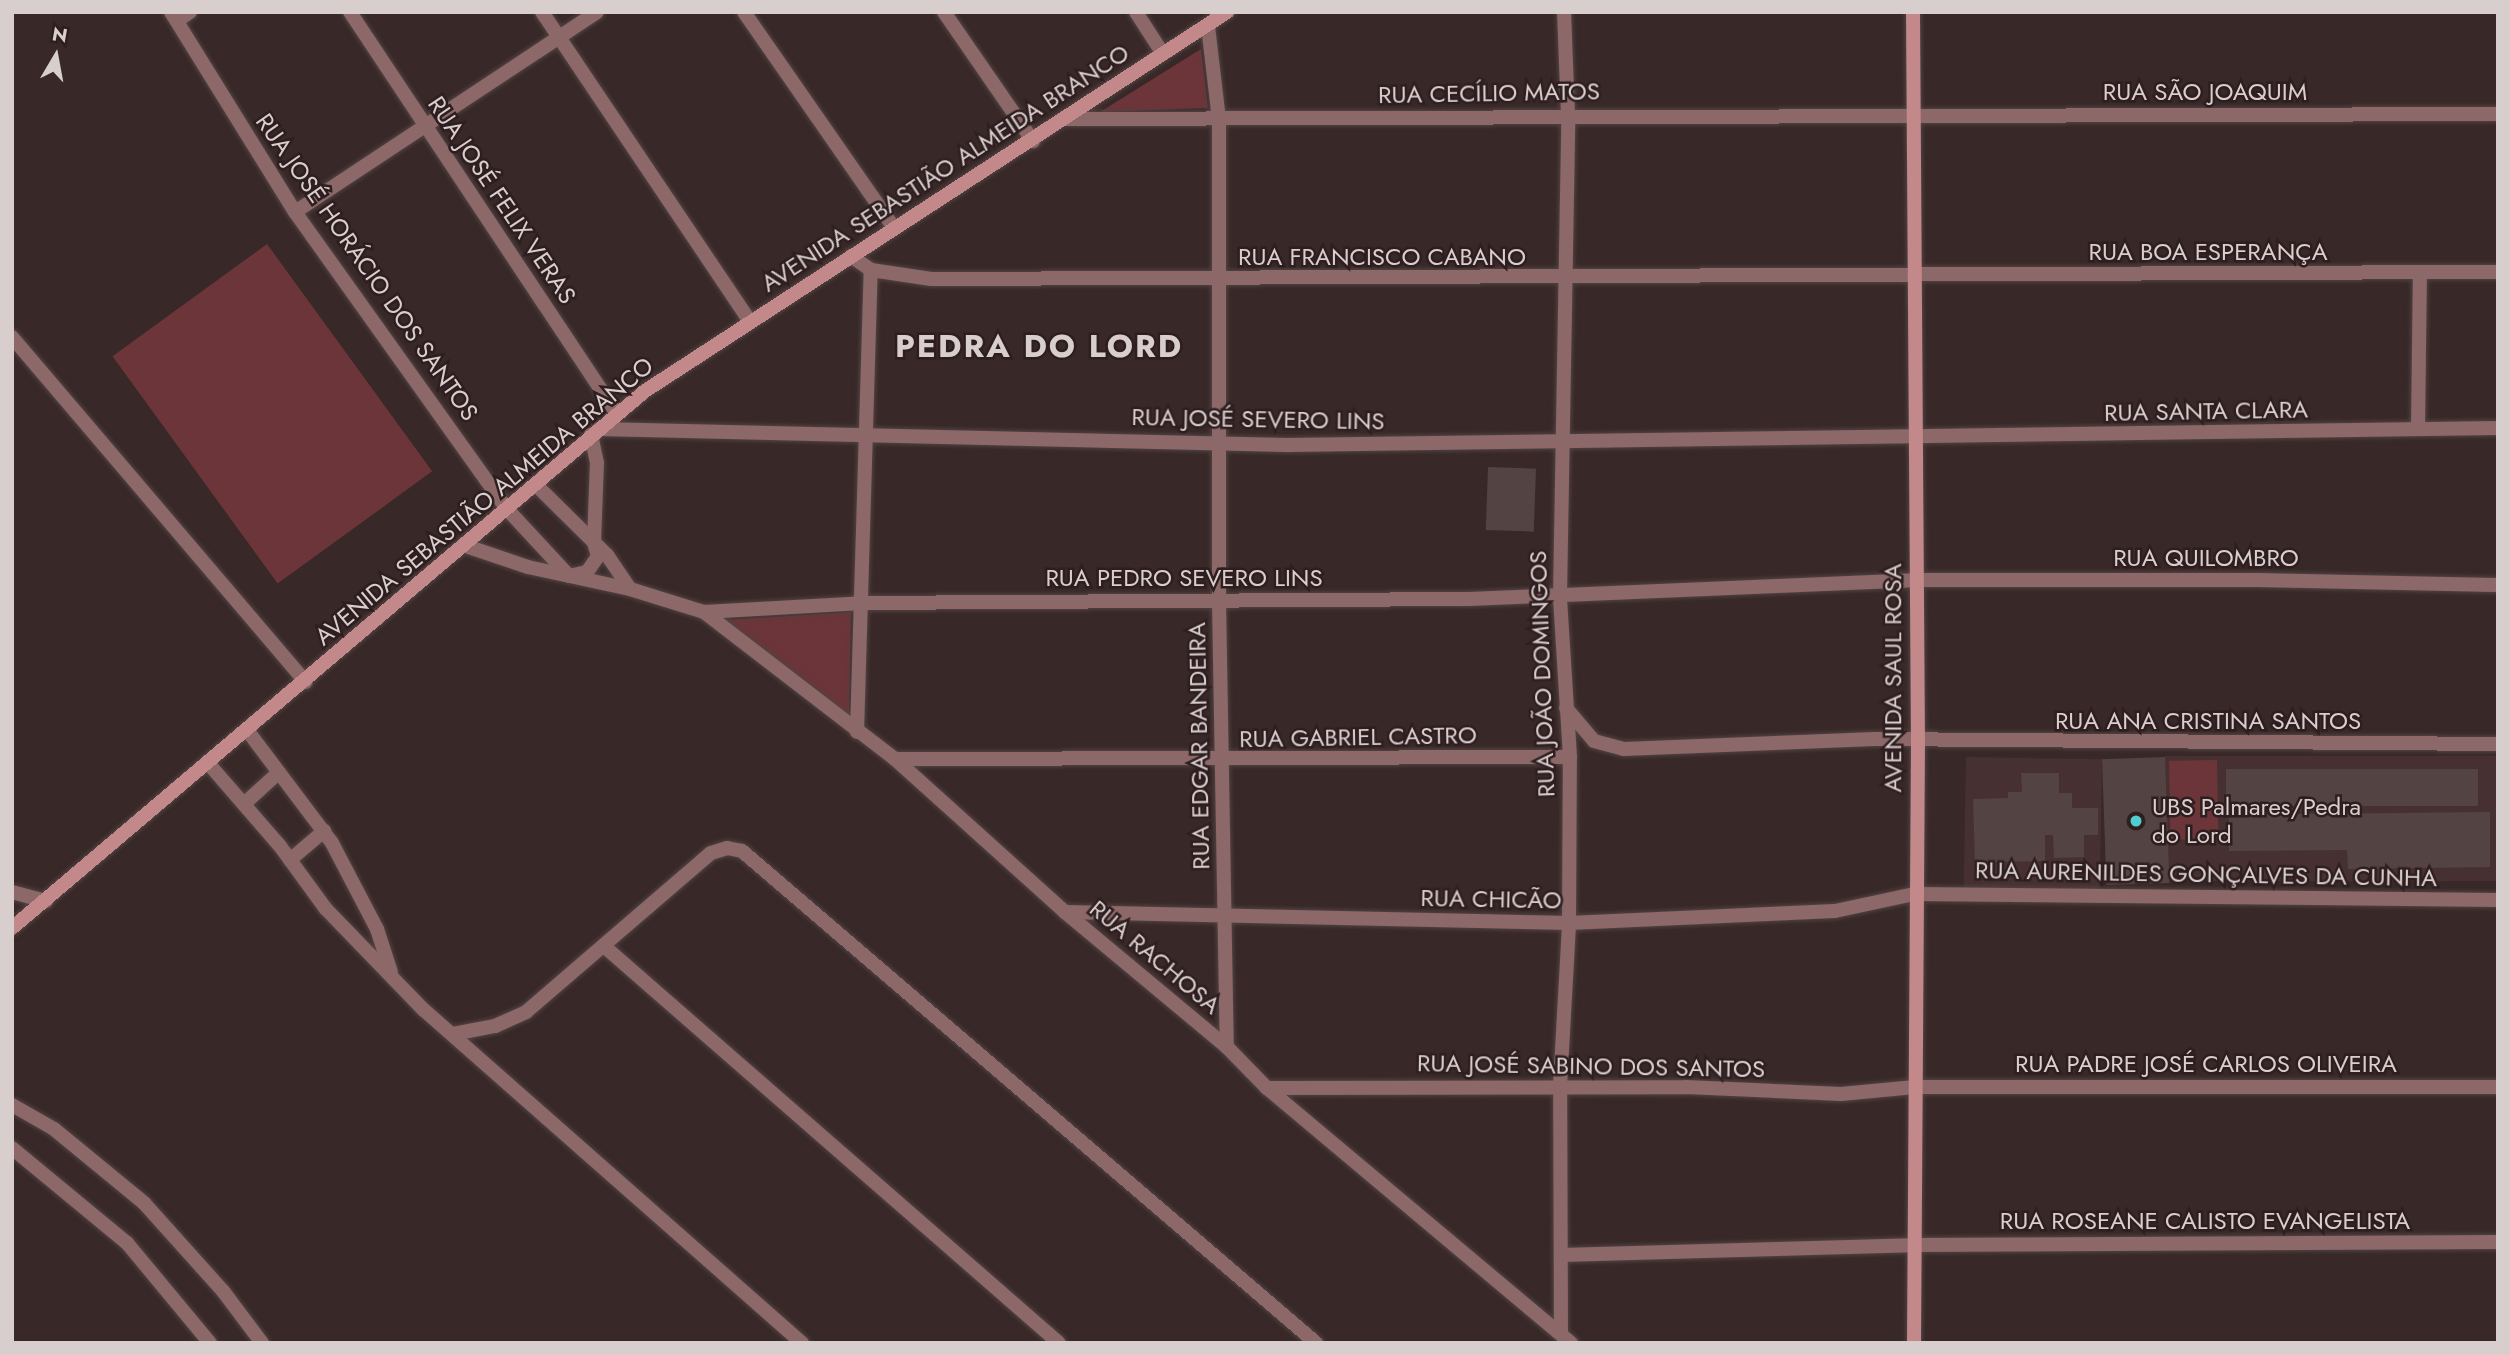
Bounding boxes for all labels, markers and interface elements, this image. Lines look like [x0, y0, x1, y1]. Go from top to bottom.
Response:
text: N [50, 20, 70, 49]
north arrow [21, 21, 91, 91]
street label: AVENIDA SEBASTIÃO ALMEIDA BRANCO [756, 38, 1134, 298]
street label: RUA CECÍLIO MATOS [1378, 77, 1600, 109]
street label: RUA SÃO JOAQUIM [2103, 78, 2307, 106]
street label: RUA JOSÉ FELIX VERAS [422, 91, 582, 309]
street label: RUA JOSÉ HORÁCIO DOS SANTOS [250, 108, 484, 426]
street label: RUA BOA ESPERANÇA [2088, 238, 2328, 266]
street label: RUA FRANCISCO CABANO [1238, 243, 1526, 271]
district label: PEDRA DO LORD [897, 327, 1181, 365]
street label: AVENIDA SEBASTIÃO ALMEIDA BRANCO [309, 351, 659, 651]
street label: RUA SANTA CLARA [2104, 395, 2308, 427]
street label: RUA JOSÉ SEVERO LINS [1131, 402, 1385, 436]
street label: RUA QUILOMBRO [2113, 544, 2299, 572]
street label: RUA JOÃO DOMINGOS [1523, 550, 1561, 798]
street label: AVENIDA SAUL ROSA [1879, 563, 1907, 793]
street label: RUA PEDRO SEVERO LINS [1045, 564, 1323, 592]
street label: RUA EDGAR BANDEIRA [1182, 622, 1216, 870]
street label: RUA ANA CRISTINA SANTOS [2055, 707, 2361, 735]
street label: RUA GABRIEL CASTRO [1239, 721, 1477, 753]
place label: UBS Palmares/Pedra do Lord [2152, 793, 2361, 849]
marker: UBS Palmares/Pedra do Lord [2126, 811, 2146, 831]
street label: RUA AURENILDES GONÇALVES DA CUNHA [1975, 856, 2437, 892]
street label: RUA CHICÃO [1420, 883, 1562, 915]
street label: RUA RACHOSA [1084, 894, 1226, 1020]
street label: RUA JOSÉ SABINO DOS SANTOS [1417, 1049, 1765, 1083]
street label: RUA PADRE JOSÉ CARLOS OLIVEIRA [2015, 1050, 2397, 1078]
street label: RUA ROSEANE CALISTO EVANGELISTA [2000, 1207, 2410, 1235]

